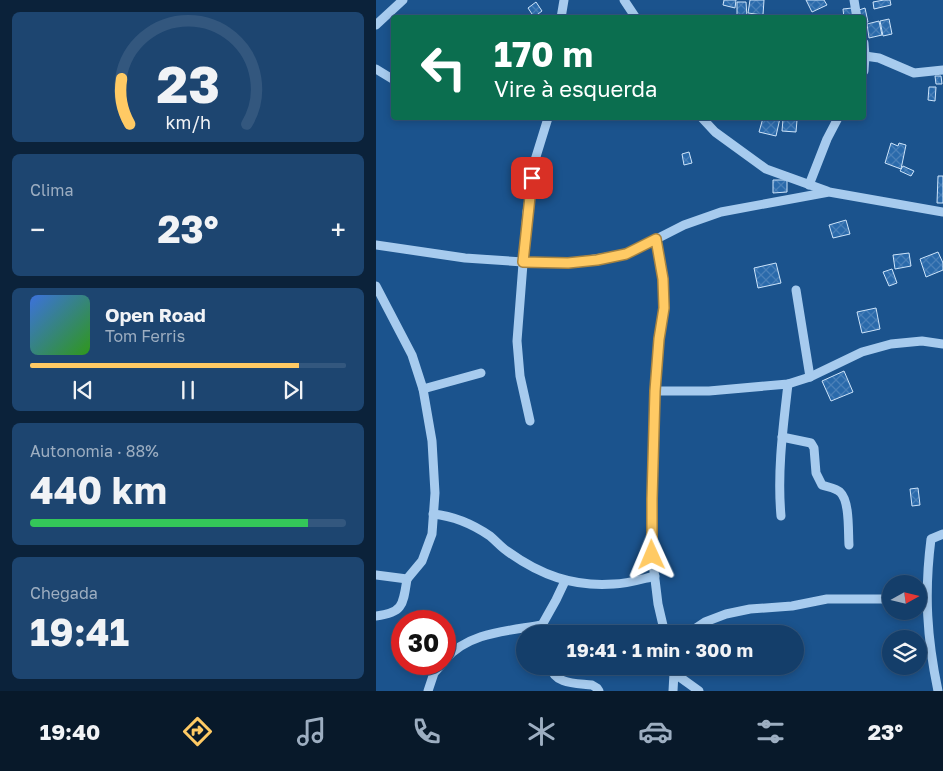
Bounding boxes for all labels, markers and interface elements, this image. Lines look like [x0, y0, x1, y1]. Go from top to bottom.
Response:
text: 170 m [494, 33, 593, 75]
icon: left [411, 35, 476, 100]
text: 23 [156, 52, 220, 114]
text: Vire à esquerda [494, 75, 658, 102]
text: km/h [165, 111, 211, 133]
pin [511, 157, 553, 199]
icon: arrive [518, 164, 546, 192]
text: Clima [30, 180, 74, 200]
text: 23° [157, 206, 219, 251]
text: − [30, 213, 45, 246]
text: + [331, 213, 346, 246]
text: Open Road [105, 303, 206, 326]
text: Tom Ferris [105, 326, 185, 346]
icon: previous [69, 376, 97, 404]
icon: pause [174, 376, 202, 404]
icon: next [279, 376, 307, 404]
text: Autonomia · 88% [30, 441, 159, 461]
text: 440 km [30, 467, 167, 512]
position arrow [625, 528, 677, 580]
north arrow [882, 575, 927, 620]
map controls [882, 575, 927, 675]
text: Chegada [30, 583, 98, 603]
text: 19:41 [30, 609, 129, 654]
speed limit sign: 30 [391, 610, 456, 675]
button: layers [882, 630, 927, 675]
text: 19:41 · 1 min · 300 m [567, 638, 753, 661]
icon: directions [180, 714, 215, 749]
icon: music [294, 714, 329, 749]
icon: phone [409, 714, 444, 749]
icon: climate [524, 714, 559, 749]
icon: car [638, 714, 673, 749]
icon: filters [753, 714, 788, 749]
text: 19:40 [40, 718, 100, 745]
text: 23° [868, 718, 903, 745]

